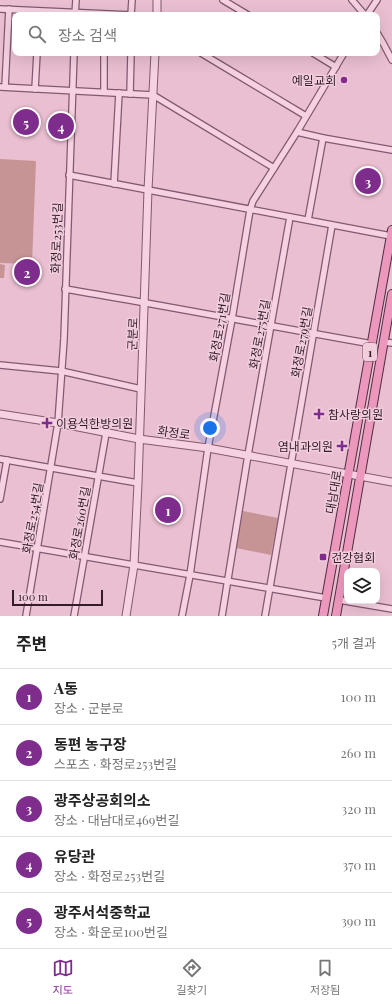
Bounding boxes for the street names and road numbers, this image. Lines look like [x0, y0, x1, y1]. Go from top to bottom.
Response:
street label: 화정로253번길 [47, 202, 65, 274]
street label: 화정로271번길 [205, 291, 233, 363]
street label: 화정로275번길 [245, 298, 273, 370]
street label: 화정로279번길 [287, 305, 315, 379]
street label: 군분로 [123, 317, 141, 351]
road number: 1 [363, 343, 377, 361]
street label: 화정로 [156, 422, 192, 442]
street label: 대남대로 [321, 469, 345, 515]
street label: 화정로254번길 [18, 481, 46, 555]
street label: 화정로260번길 [65, 485, 93, 561]

